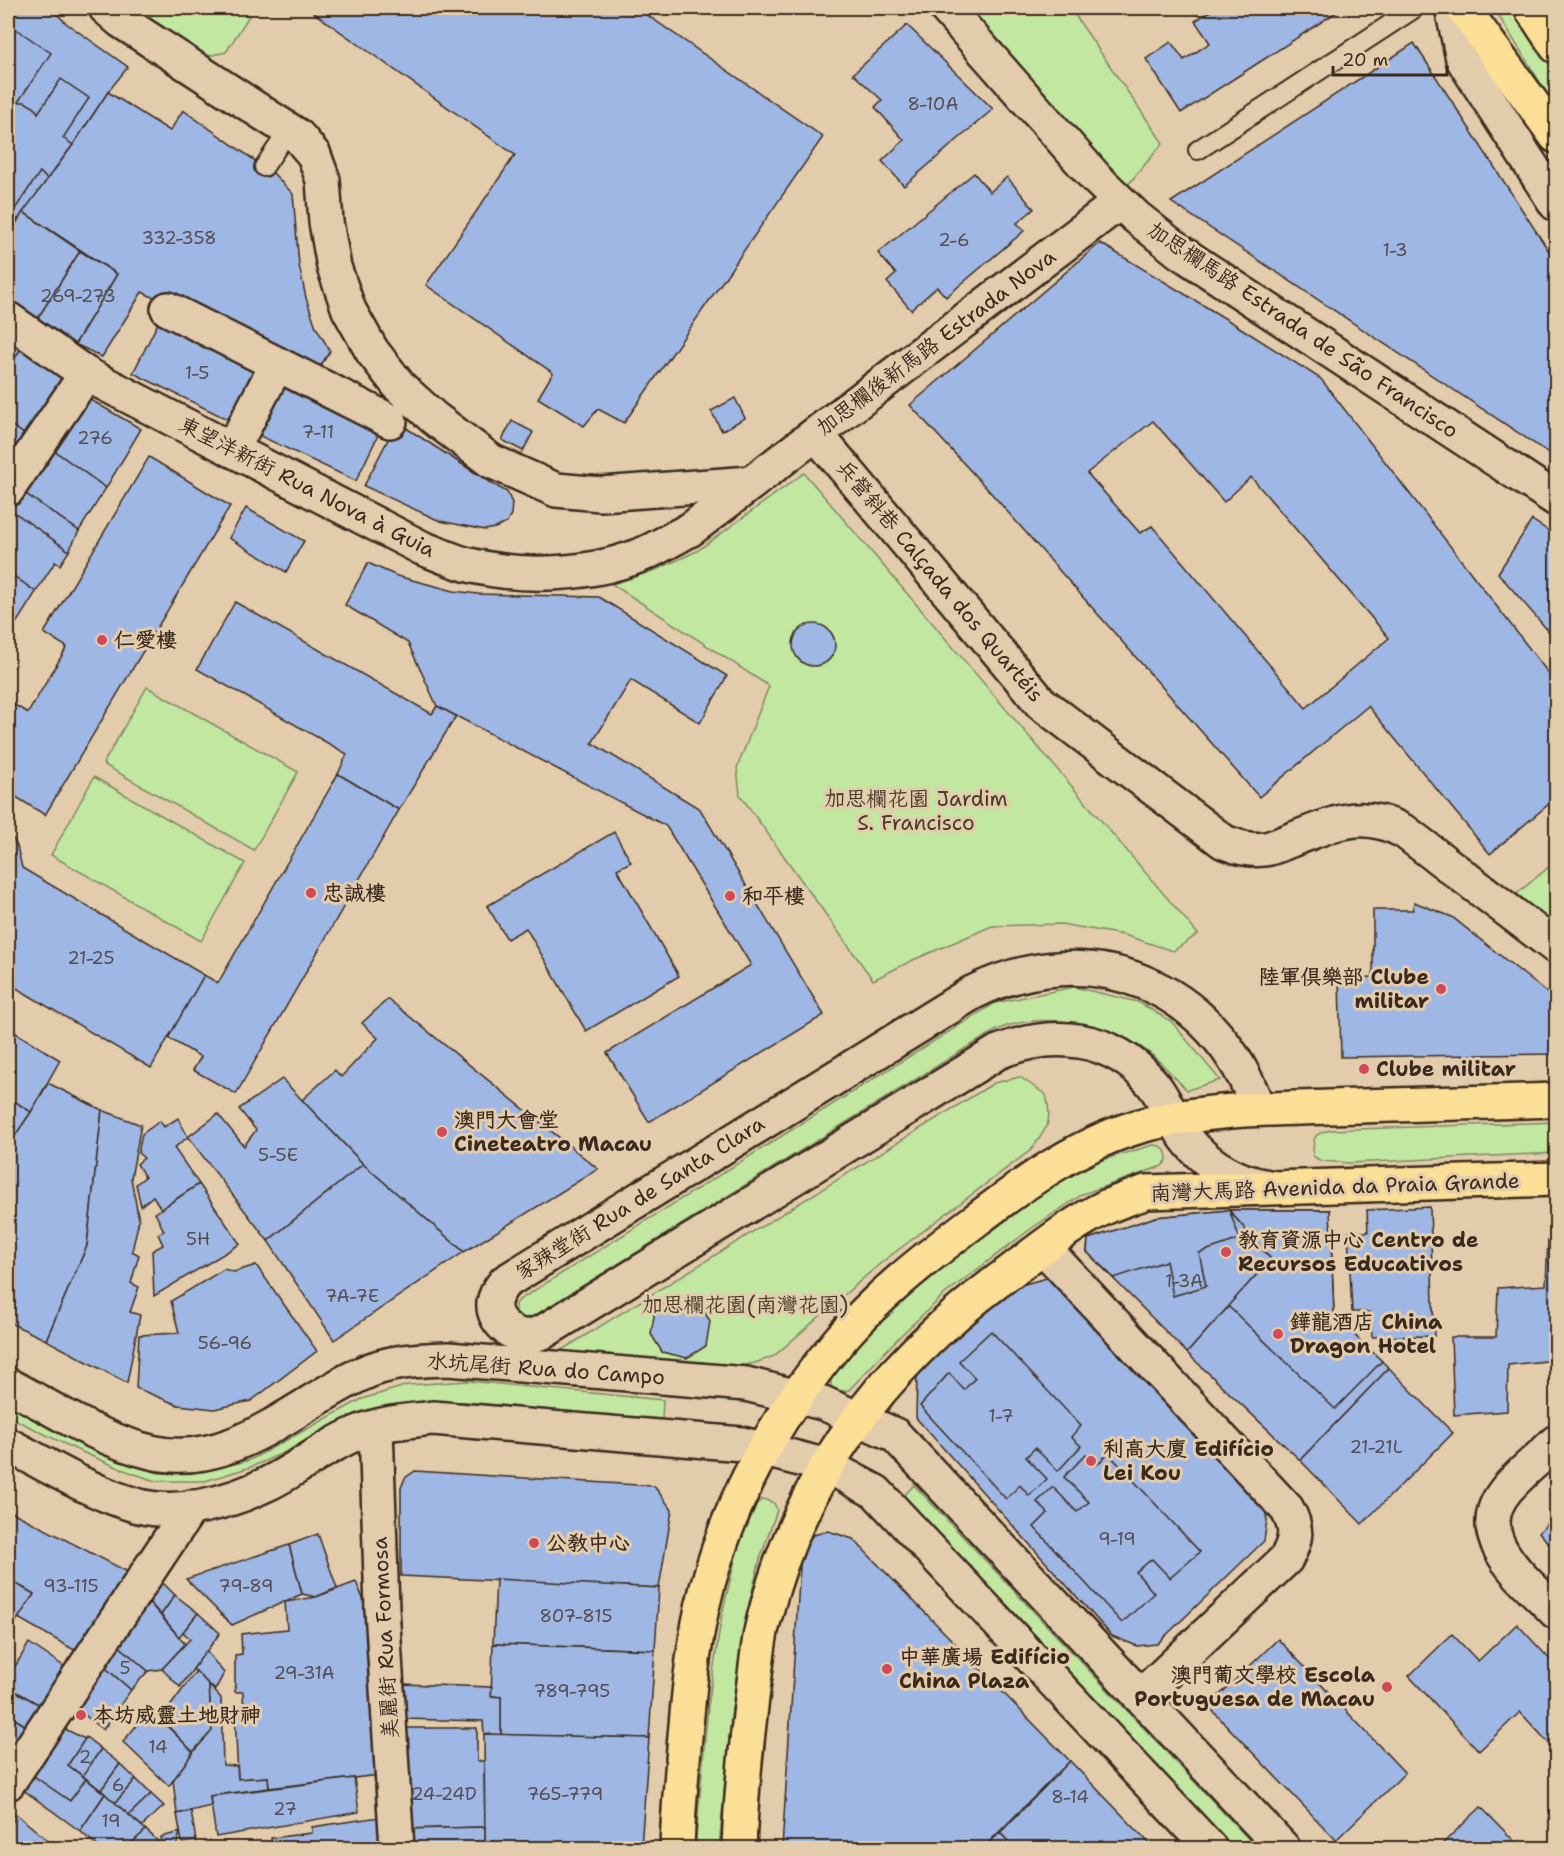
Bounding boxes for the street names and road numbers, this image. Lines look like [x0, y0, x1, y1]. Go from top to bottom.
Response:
street label: 加思欄馬路 Estrada de São Francisco [1142, 215, 1464, 445]
street label: 加思欄後新馬路 Estrada Nova [811, 243, 1061, 441]
street label: 東望洋新街 Rua Nova à Guia [174, 410, 440, 564]
street label: 兵營斜巷 Calçada dos Quartéis [830, 454, 1050, 708]
street label: 家辣堂街 Rua de Santa Clara [510, 1110, 770, 1286]
street label: 南灣大馬路 Avenida da Praia Grande [1150, 1167, 1520, 1207]
street label: 水坑尾街 Rua do Campo [426, 1347, 666, 1391]
street label: 美麗街 Rua Formosa [366, 1536, 404, 1740]

